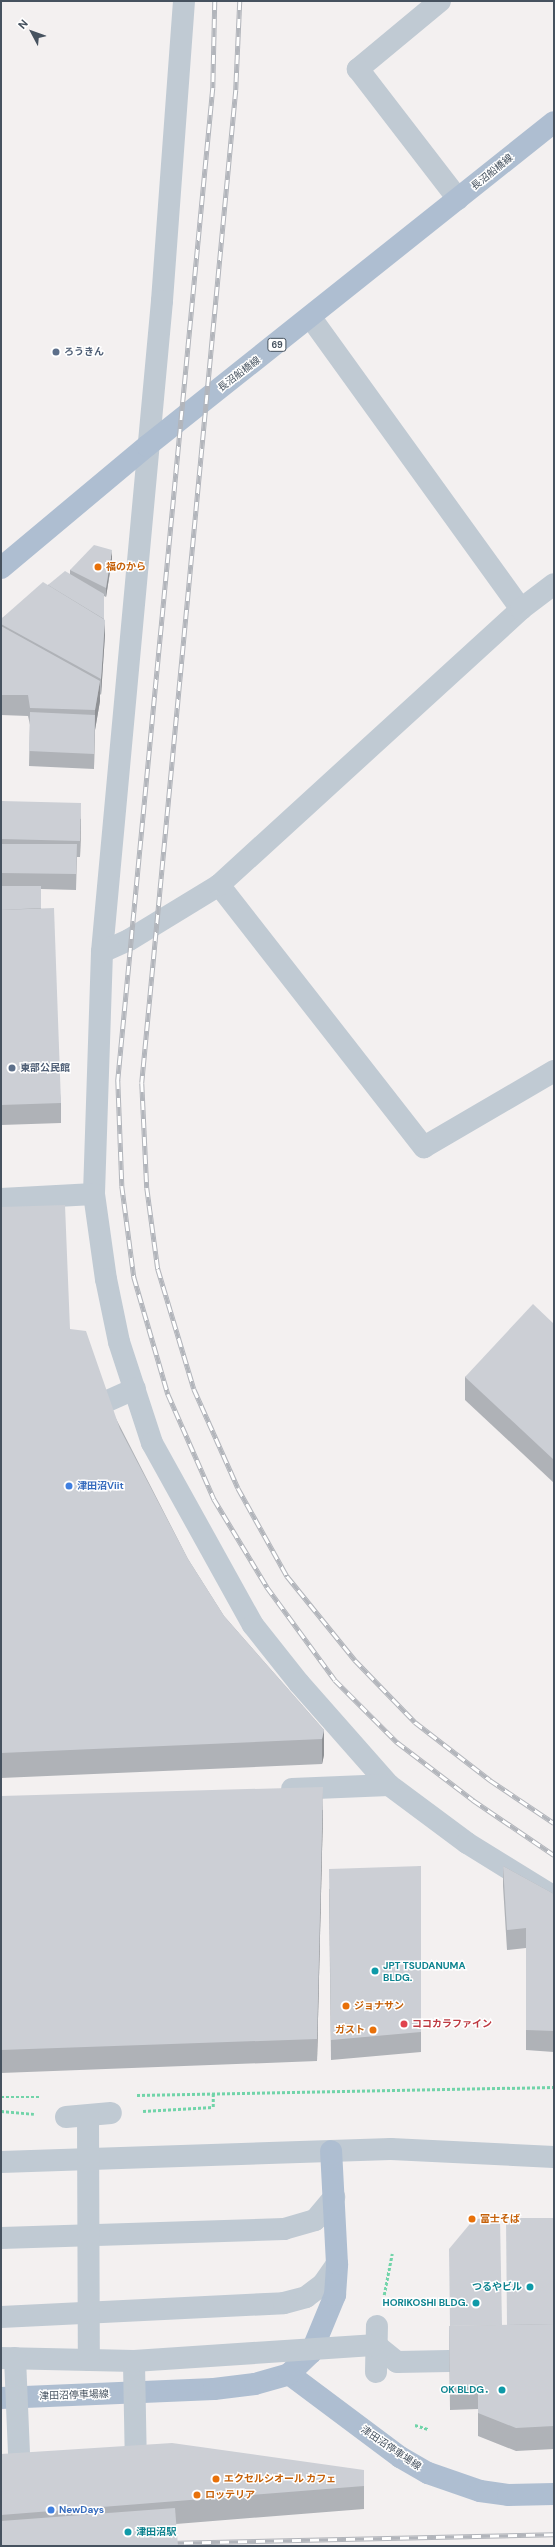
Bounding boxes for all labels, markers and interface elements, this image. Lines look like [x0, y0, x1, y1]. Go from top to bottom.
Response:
north arrow [12, 12, 52, 52]
text: N [15, 17, 31, 32]
street label: 長沼船橋線 [469, 152, 515, 192]
road number: 69 [267, 338, 287, 352]
place label: ろうきん [64, 346, 104, 358]
marker: ろうきん [51, 347, 61, 357]
street label: 長沼船橋線 [215, 354, 263, 394]
place label: 福のから [106, 561, 146, 573]
marker: 福のから [93, 562, 103, 572]
place label: 東部公民館 [20, 1062, 70, 1074]
marker: 東部公民館 [7, 1063, 17, 1073]
place label: 津田沼Viit [77, 1480, 124, 1492]
marker: 津田沼Viit [64, 1481, 74, 1491]
place label: JPT TSUDANUMA BLDG. [383, 1959, 465, 1982]
marker: JPT TSUDANUMA BLDG. [370, 1966, 380, 1976]
place label: ジョナサン [354, 2000, 404, 2012]
marker: ジョナサン [341, 2001, 351, 2011]
place label: ココカラファイン [412, 2018, 492, 2030]
marker: ココカラファイン [399, 2019, 409, 2029]
place label: ガスト [335, 2024, 365, 2036]
marker: ガスト [368, 2025, 378, 2035]
place label: 富士そば [480, 2213, 520, 2225]
marker: 富士そば [467, 2214, 477, 2224]
place label: つるやビル [472, 2281, 522, 2293]
marker: つるやビル [525, 2282, 535, 2292]
place label: HORIKOSHI BLDG. [383, 2297, 468, 2309]
marker: HORIKOSHI BLDG. [471, 2298, 481, 2308]
place label: OK BLDG． [440, 2384, 494, 2396]
marker: OK BLDG． [497, 2385, 507, 2395]
street label: 津田沼停車場線 [39, 2388, 109, 2402]
street label: 津田沼停車場線 [359, 2423, 423, 2473]
place label: エクセルシオール カフェ [224, 2473, 336, 2485]
marker: エクセルシオール カフェ [211, 2474, 221, 2484]
place label: ロッテリア [205, 2489, 255, 2501]
marker: ロッテリア [192, 2490, 202, 2500]
place label: NewDays [59, 2504, 104, 2516]
marker: NewDays [46, 2505, 56, 2515]
place label: 津田沼駅 [136, 2526, 176, 2538]
marker: 津田沼駅 [123, 2527, 133, 2537]

